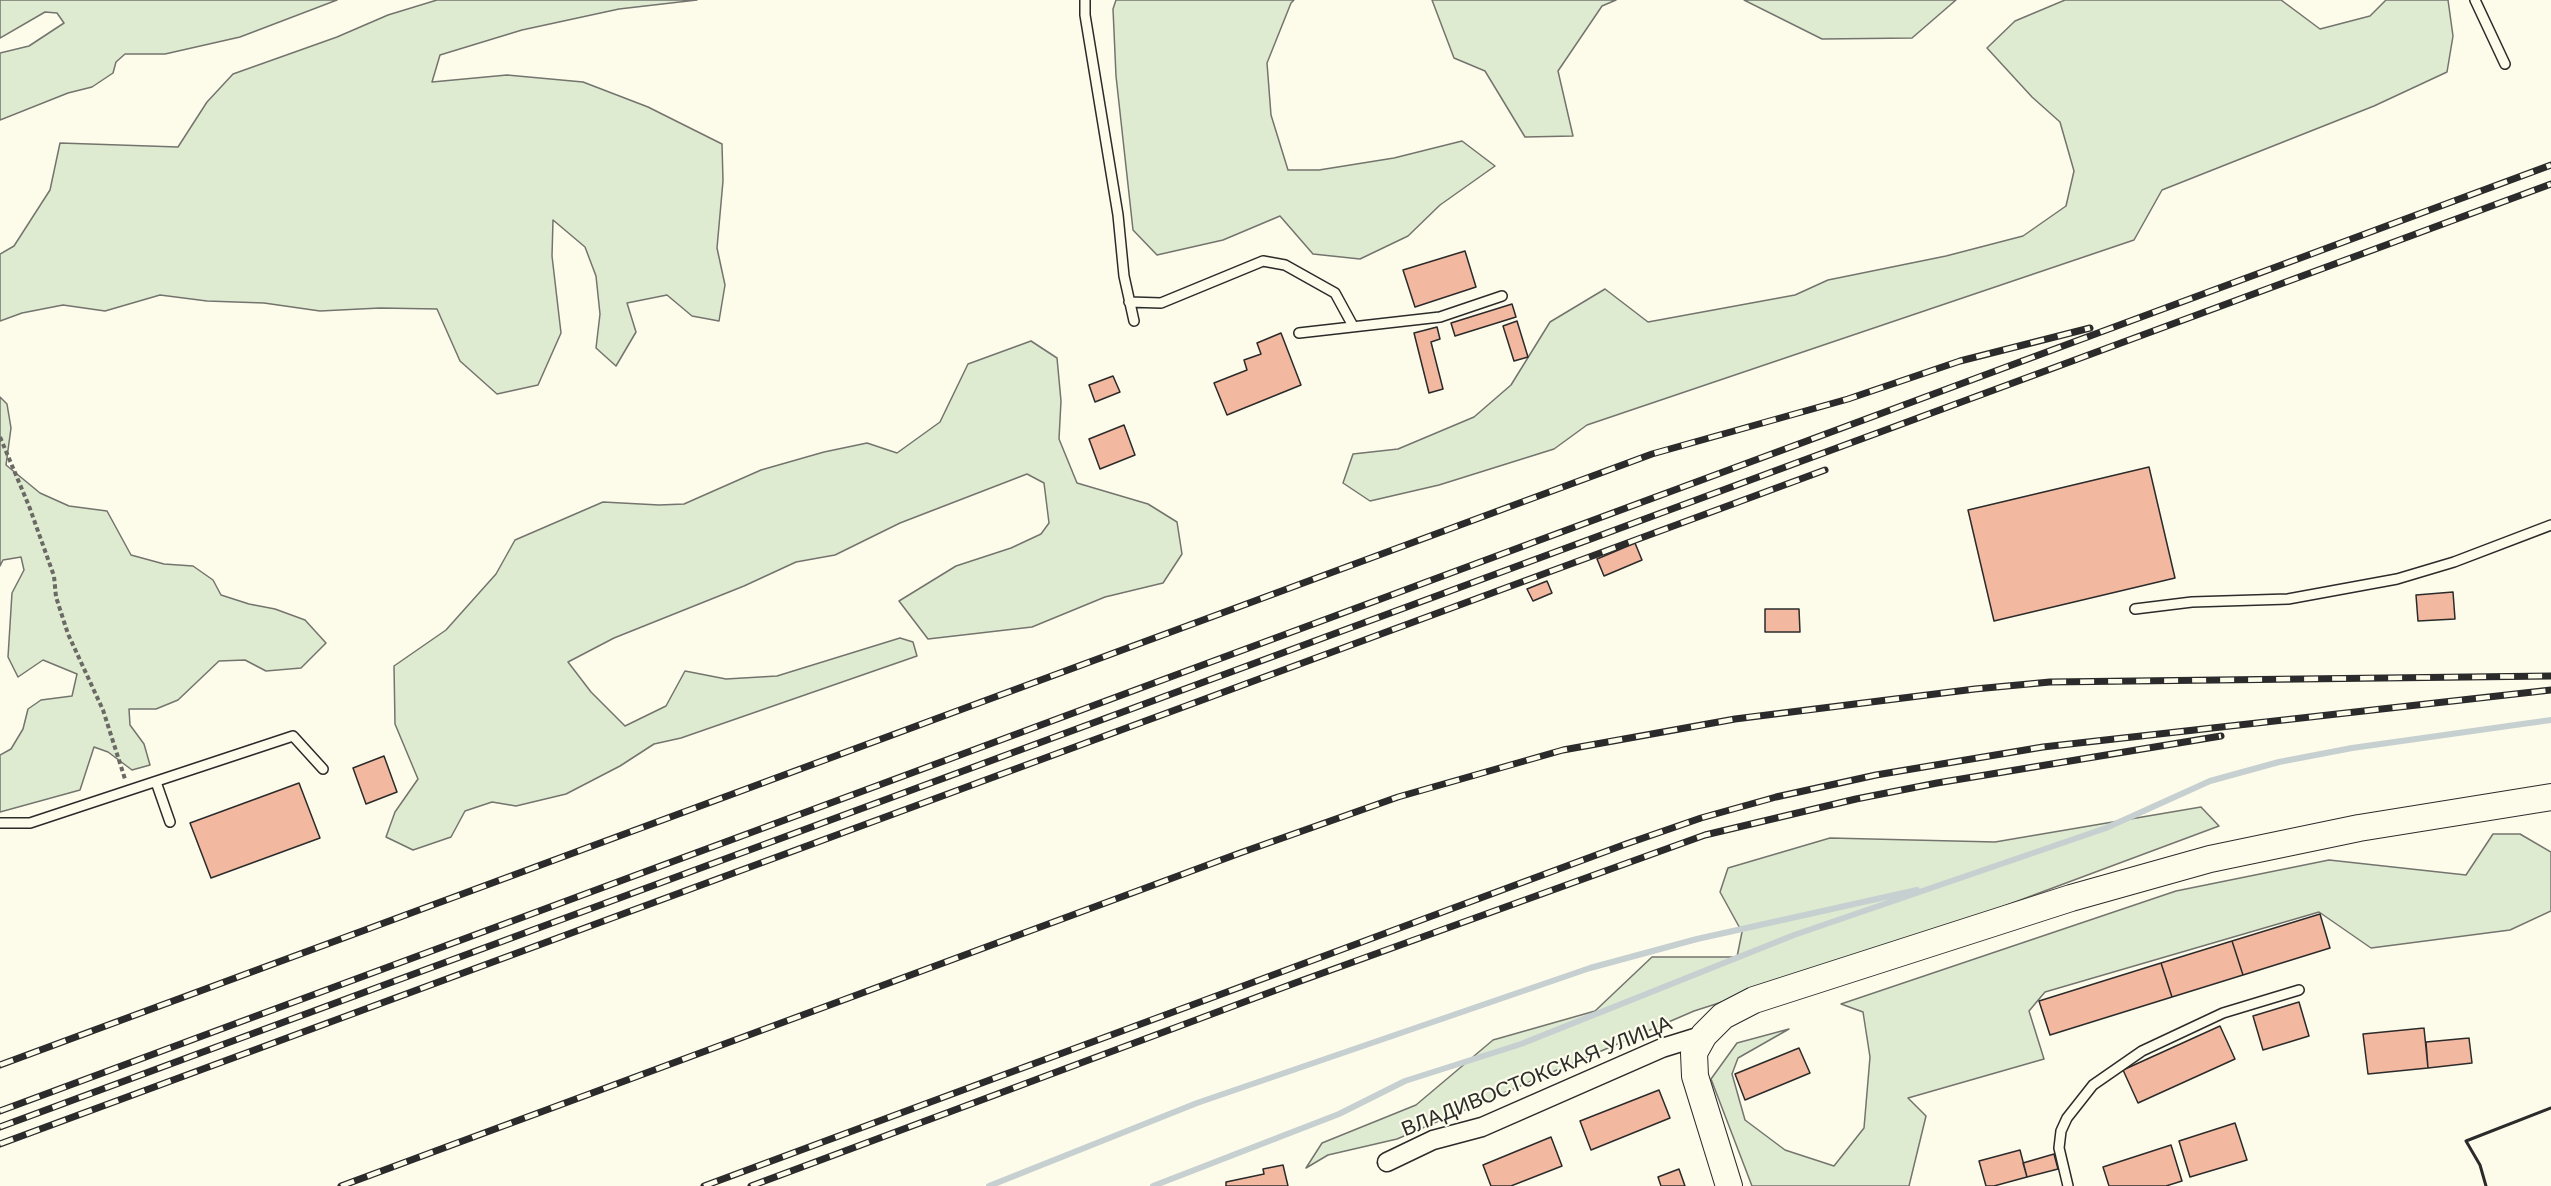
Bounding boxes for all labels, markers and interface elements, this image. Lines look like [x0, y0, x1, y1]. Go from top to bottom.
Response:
street label: ВЛАДИВОСТОКСКАЯ УЛИЦА [1398, 1011, 1676, 1143]

